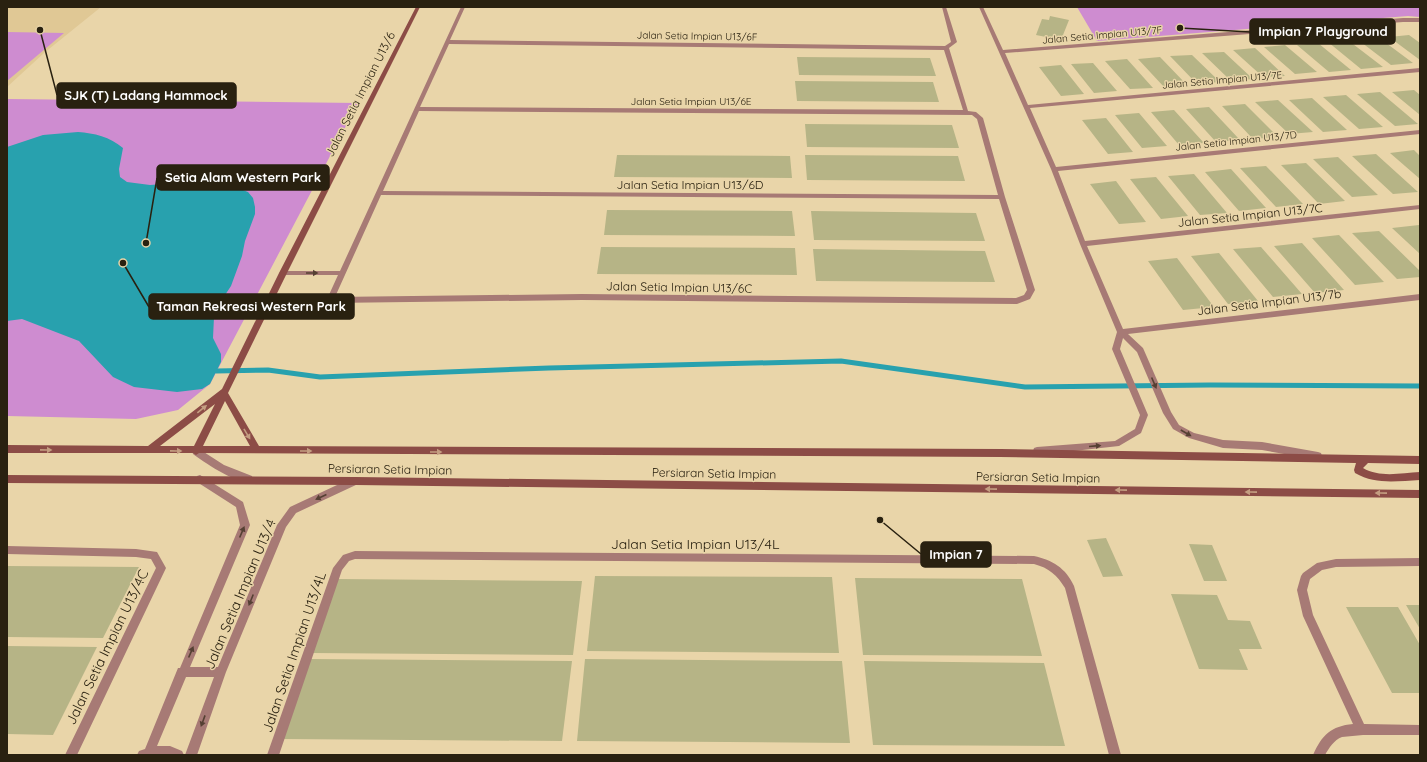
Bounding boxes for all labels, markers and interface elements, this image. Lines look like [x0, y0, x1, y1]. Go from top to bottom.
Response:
callout: Impian 7 Playground [1250, 19, 1395, 44]
street label: Jalan Setia Impian U13/7F [1041, 23, 1163, 47]
text: Impian 7 Playground [1258, 23, 1388, 39]
street label: Jalan Setia Impian U13/6 [322, 28, 398, 159]
street label: Jalan Setia Impian U13/6F [636, 28, 758, 44]
street label: Jalan Setia Impian U13/7E [1161, 68, 1283, 92]
callout: SJK (T) Ladang Hammock [57, 83, 236, 108]
text: SJK (T) Ladang Hammock [64, 87, 228, 103]
street label: Jalan Setia Impian U13/6E [631, 95, 752, 108]
street label: Jalan Setia Impian U13/7D [1175, 128, 1297, 154]
callout: Setia Alam Western Park [157, 165, 329, 190]
text: Setia Alam Western Park [165, 169, 321, 185]
street label: Jalan Setia Impian U13/6D [617, 177, 764, 192]
street label: Jalan Setia Impian U13/7C [1177, 200, 1323, 230]
one-way arrow [306, 270, 319, 276]
street label: Jalan Setia Impian U13/6C [606, 278, 752, 296]
street label: Jalan Setia Impian U13/7b [1196, 286, 1342, 318]
callout: Taman Rekreasi Western Park [149, 294, 354, 319]
text: Taman Rekreasi Western Park [156, 298, 346, 314]
one-way arrow [1151, 378, 1157, 389]
one-way arrow [197, 405, 208, 414]
one-way arrow [243, 429, 251, 439]
one-way arrow [1180, 429, 1192, 436]
one-way arrow [1089, 442, 1101, 449]
one-way arrow [40, 446, 52, 453]
one-way arrow [170, 448, 183, 454]
one-way arrow [300, 448, 313, 454]
one-way arrow [430, 449, 443, 455]
street label: Persiaran Setia Impian [328, 460, 452, 478]
street label: Persiaran Setia Impian [652, 464, 776, 482]
street label: Persiaran Setia Impian [976, 468, 1100, 486]
one-way arrow [985, 485, 997, 492]
one-way arrow [1114, 487, 1127, 493]
one-way arrow [1244, 489, 1257, 495]
one-way arrow [1375, 490, 1387, 497]
one-way arrow [315, 494, 326, 500]
street label: Jalan Setia Impian U13/4 [200, 516, 280, 672]
one-way arrow [239, 527, 245, 538]
street label: Jalan Setia Impian U13/4L [611, 535, 780, 553]
callout: Impian 7 [921, 542, 991, 567]
text: Impian 7 [929, 546, 983, 562]
street label: Jalan Setia Impian U13/4C [62, 566, 152, 728]
street label: Jalan Setia Impian U13/4L [258, 569, 330, 735]
one-way arrow [248, 594, 254, 605]
one-way arrow [187, 646, 194, 658]
one-way arrow [200, 715, 206, 727]

